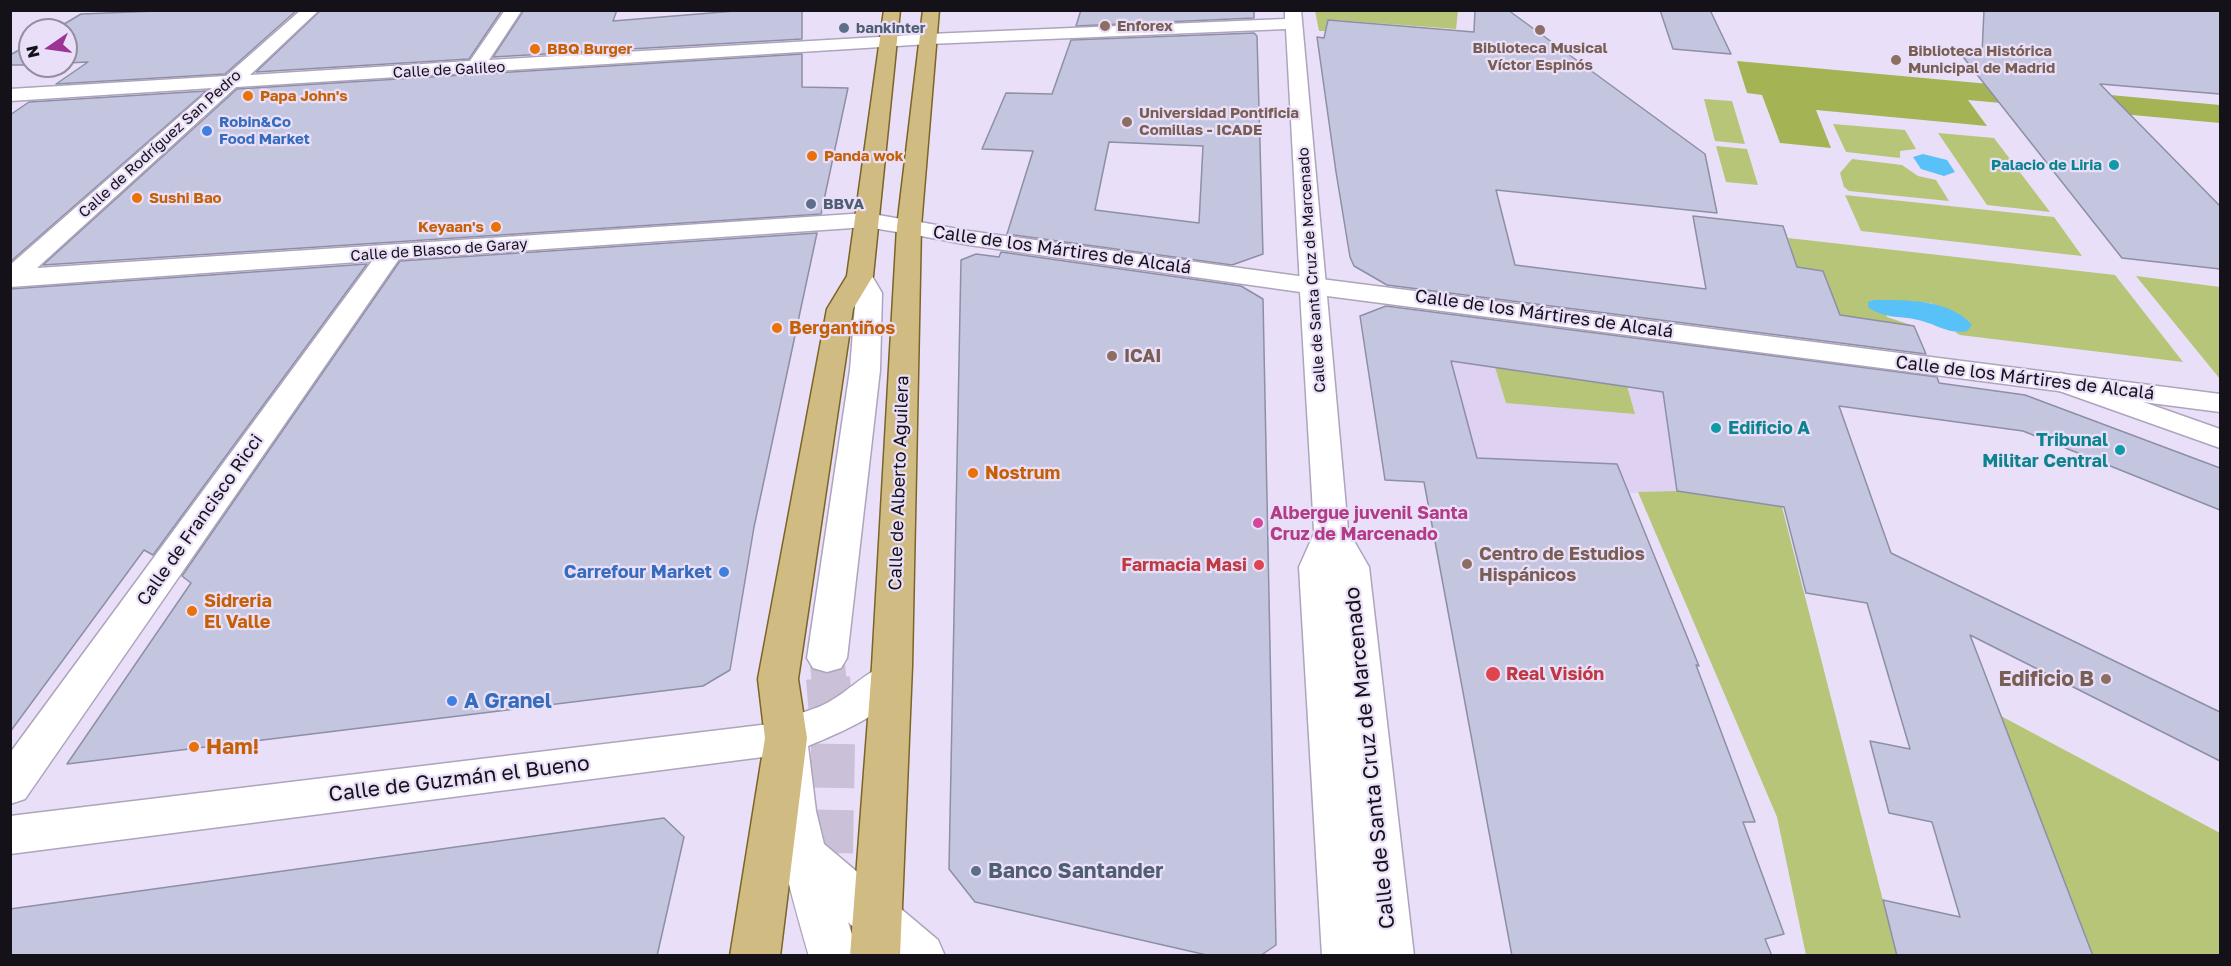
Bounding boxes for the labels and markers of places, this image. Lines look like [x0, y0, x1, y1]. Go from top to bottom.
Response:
place label: Enforex [1117, 17, 1173, 35]
place label: bankinter [856, 19, 926, 37]
marker: Enforex [1098, 19, 1112, 33]
marker: bankinter [837, 21, 851, 35]
marker: Biblioteca Musical Víctor Espinós [1533, 23, 1547, 37]
place label: Biblioteca Musical Víctor Espinós [1472, 39, 1608, 74]
place label: BBQ Burger [547, 40, 632, 58]
marker: BBQ Burger [528, 42, 542, 56]
place label: Biblioteca Histórica Municipal de Madrid [1908, 42, 2055, 77]
marker: Biblioteca Histórica Municipal de Madrid [1889, 53, 1903, 67]
place label: Papa John's [260, 87, 348, 105]
marker: Papa John's [241, 89, 255, 103]
place label: Universidad Pontificia Comillas - ICADE [1139, 104, 1299, 139]
place label: Robin&Co Food Market [219, 113, 310, 148]
marker: Universidad Pontificia Comillas - ICADE [1120, 115, 1134, 129]
marker: Robin&Co Food Market [200, 124, 214, 138]
place label: Panda wok [824, 147, 903, 165]
marker: Panda wok [805, 149, 819, 163]
place label: Palacio de Liria [1991, 156, 2102, 174]
marker: Palacio de Liria [2107, 158, 2121, 172]
place label: Sushi Bao [149, 189, 222, 207]
marker: Sushi Bao [130, 191, 144, 205]
place label: BBVA [823, 195, 864, 213]
marker: BBVA [804, 197, 818, 211]
place label: Keyaan's [418, 218, 484, 236]
marker: Keyaan's [489, 220, 503, 234]
place label: Bergantiños [789, 317, 895, 339]
marker: Bergantiños [770, 321, 784, 335]
place label: ICAI [1124, 345, 1161, 367]
marker: ICAI [1105, 349, 1119, 363]
place label: Edificio A [1728, 417, 1810, 439]
marker: Edificio A [1709, 421, 1723, 435]
place label: Tribunal Militar Central [1982, 429, 2108, 472]
marker: Tribunal Militar Central [2113, 443, 2127, 457]
place label: Nostrum [985, 462, 1060, 484]
marker: Nostrum [966, 466, 980, 480]
place label: Albergue juvenil Santa Cruz de Marcenado [1270, 502, 1468, 544]
marker: Albergue juvenil Santa Cruz de Marcenado [1251, 516, 1265, 530]
place label: Centro de Estudios Hispánicos [1479, 543, 1645, 586]
place label: Farmacia Masi [1121, 554, 1247, 576]
marker: Centro de Estudios Hispánicos [1460, 557, 1474, 571]
marker: Farmacia Masi [1252, 558, 1266, 572]
place label: Carrefour Market [564, 561, 712, 583]
marker: Carrefour Market [717, 565, 731, 579]
place label: Sidreria El Valle [204, 590, 272, 632]
marker: Sidreria El Valle [185, 604, 199, 618]
place label: Real Visión [1506, 663, 1604, 685]
marker: Real Visión [1484, 665, 1502, 683]
place label: Edificio B [1998, 666, 2094, 692]
marker: Edificio B [2099, 672, 2113, 686]
place label: A Granel [464, 688, 552, 714]
marker: A Granel [445, 694, 459, 708]
place label: Ham! [206, 734, 259, 760]
marker: Ham! [187, 740, 201, 754]
place label: Banco Santander [988, 858, 1163, 884]
marker: Banco Santander [969, 864, 983, 878]

